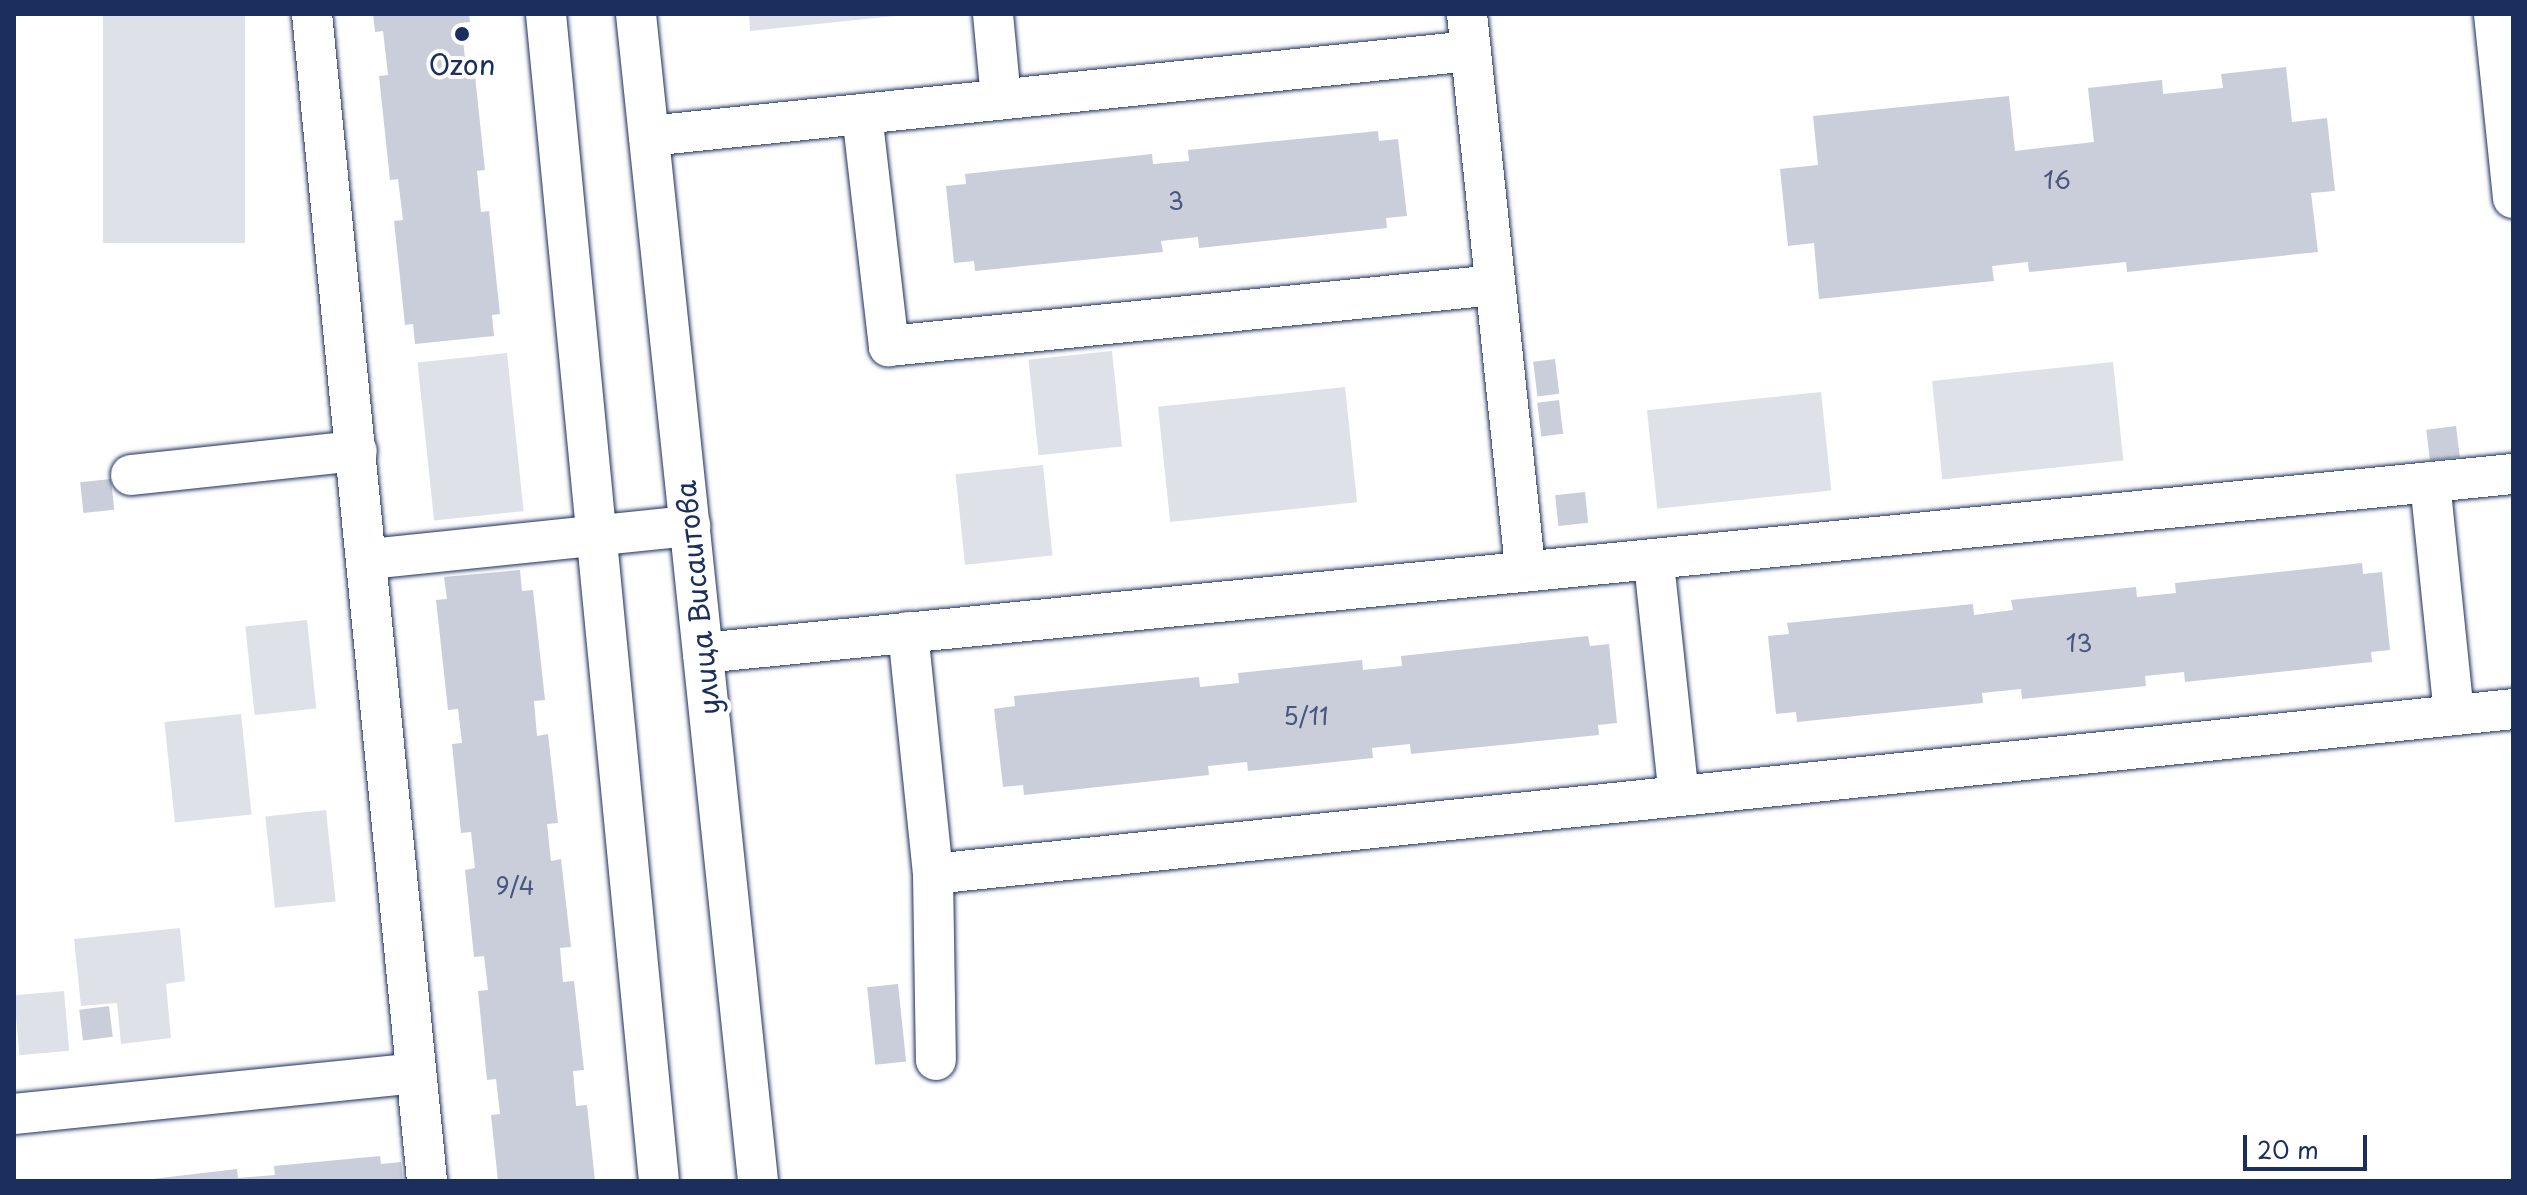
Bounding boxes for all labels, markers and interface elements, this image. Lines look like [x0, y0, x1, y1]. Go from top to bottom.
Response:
marker: Ozon [453, 25, 471, 43]
place label: Ozon [429, 47, 495, 81]
house number: 16 [2043, 166, 2071, 194]
house number: 3 [1168, 187, 1184, 215]
street label: улица Висаитова [668, 479, 726, 717]
house number: 13 [2066, 629, 2092, 657]
house number: 5/11 [1283, 702, 1329, 730]
house number: 9/4 [495, 872, 535, 900]
scale bar [2247, 1119, 2371, 1169]
text: 20 m [2257, 1131, 2319, 1167]

